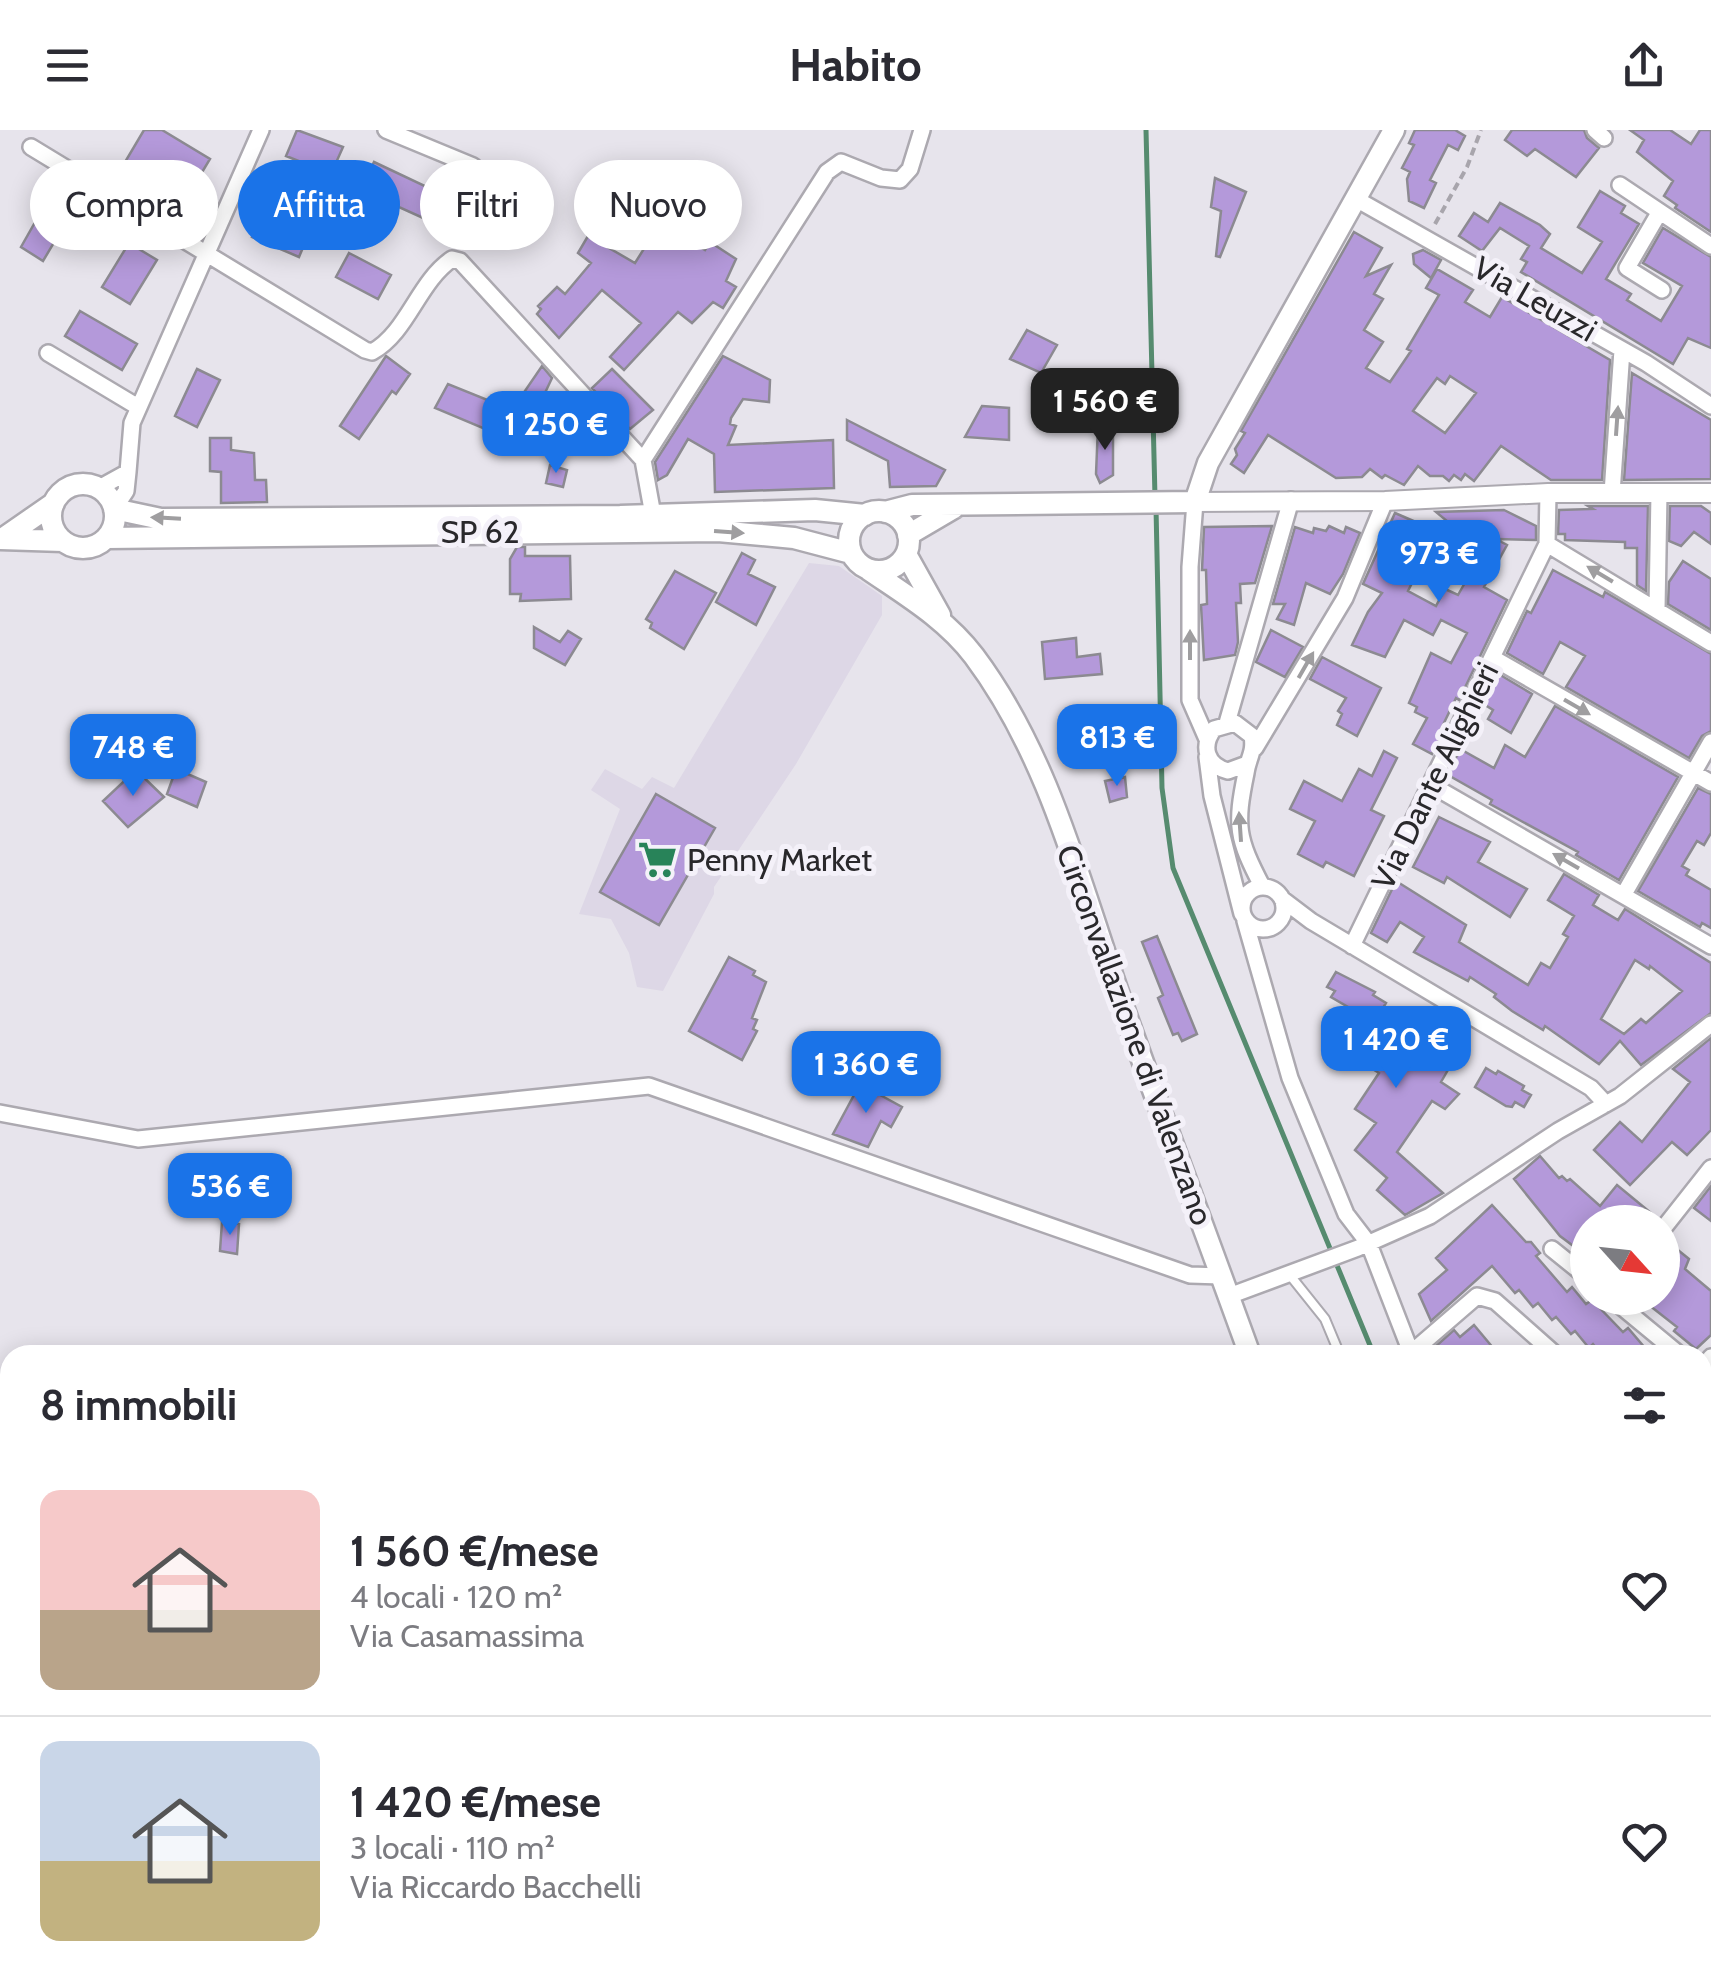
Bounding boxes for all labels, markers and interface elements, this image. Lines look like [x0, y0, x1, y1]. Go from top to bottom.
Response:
icon: menu [40, 38, 95, 93]
text: Habito [789, 38, 922, 92]
icon: share [1616, 38, 1671, 93]
chip: Compra [30, 160, 218, 250]
chip: Affitta [238, 160, 400, 250]
chip: Filtri [420, 160, 554, 250]
chip: Nuovo [574, 160, 742, 250]
street label: Via Leuzzi [1467, 248, 1604, 349]
pin: 1 560 € [1013, 368, 1197, 453]
text: 1 560 € [1053, 381, 1157, 420]
pin: 1 250 € [464, 391, 648, 476]
text: 1 250 € [504, 404, 608, 443]
one-way arrow [1610, 405, 1626, 437]
one-way arrow [149, 510, 181, 526]
street label: SP 62 [440, 512, 520, 551]
pin: 973 € [1369, 520, 1509, 605]
one-way arrow [714, 525, 745, 541]
text: 973 € [1399, 533, 1479, 572]
one-way arrow [1586, 566, 1614, 583]
one-way arrow [1182, 629, 1198, 661]
one-way arrow [1297, 650, 1314, 679]
street label: Via Dante Alighieri [1363, 656, 1506, 896]
one-way arrow [1563, 697, 1591, 715]
pin: 813 € [1047, 704, 1187, 789]
pin: 748 € [63, 714, 203, 799]
text: 813 € [1079, 717, 1155, 756]
text: 748 € [92, 727, 174, 766]
one-way arrow [1232, 811, 1248, 842]
supermarket icon: Penny Market [636, 839, 678, 881]
street label: Circonvallazione di Valenzano [1048, 839, 1223, 1230]
place label: Penny Market [687, 840, 872, 879]
one-way arrow [1552, 853, 1581, 870]
pin: 1 420 € [1304, 1006, 1488, 1091]
text: 1 420 € [1343, 1019, 1449, 1058]
pin: 1 360 € [774, 1031, 958, 1116]
text: 1 360 € [814, 1044, 918, 1083]
pin: 536 € [160, 1153, 300, 1238]
text: 536 € [190, 1166, 270, 1205]
north arrow [1570, 1205, 1680, 1315]
map controls [1570, 1205, 1680, 1315]
icon: filters [1617, 1378, 1672, 1433]
text: 8 immobili [40, 1379, 237, 1431]
text: 1 560 €/mese [350, 1525, 599, 1577]
icon: home [120, 1530, 240, 1650]
icon: heart [1617, 1563, 1672, 1618]
text: 4 locali · 120 m² [350, 1577, 562, 1616]
text: Via Casamassima [350, 1616, 584, 1655]
text: 1 420 €/mese [350, 1776, 601, 1828]
icon: home [120, 1781, 240, 1901]
icon: heart [1617, 1814, 1672, 1869]
text: 3 locali · 110 m² [350, 1828, 555, 1867]
text: Via Riccardo Bacchelli [350, 1867, 642, 1906]

